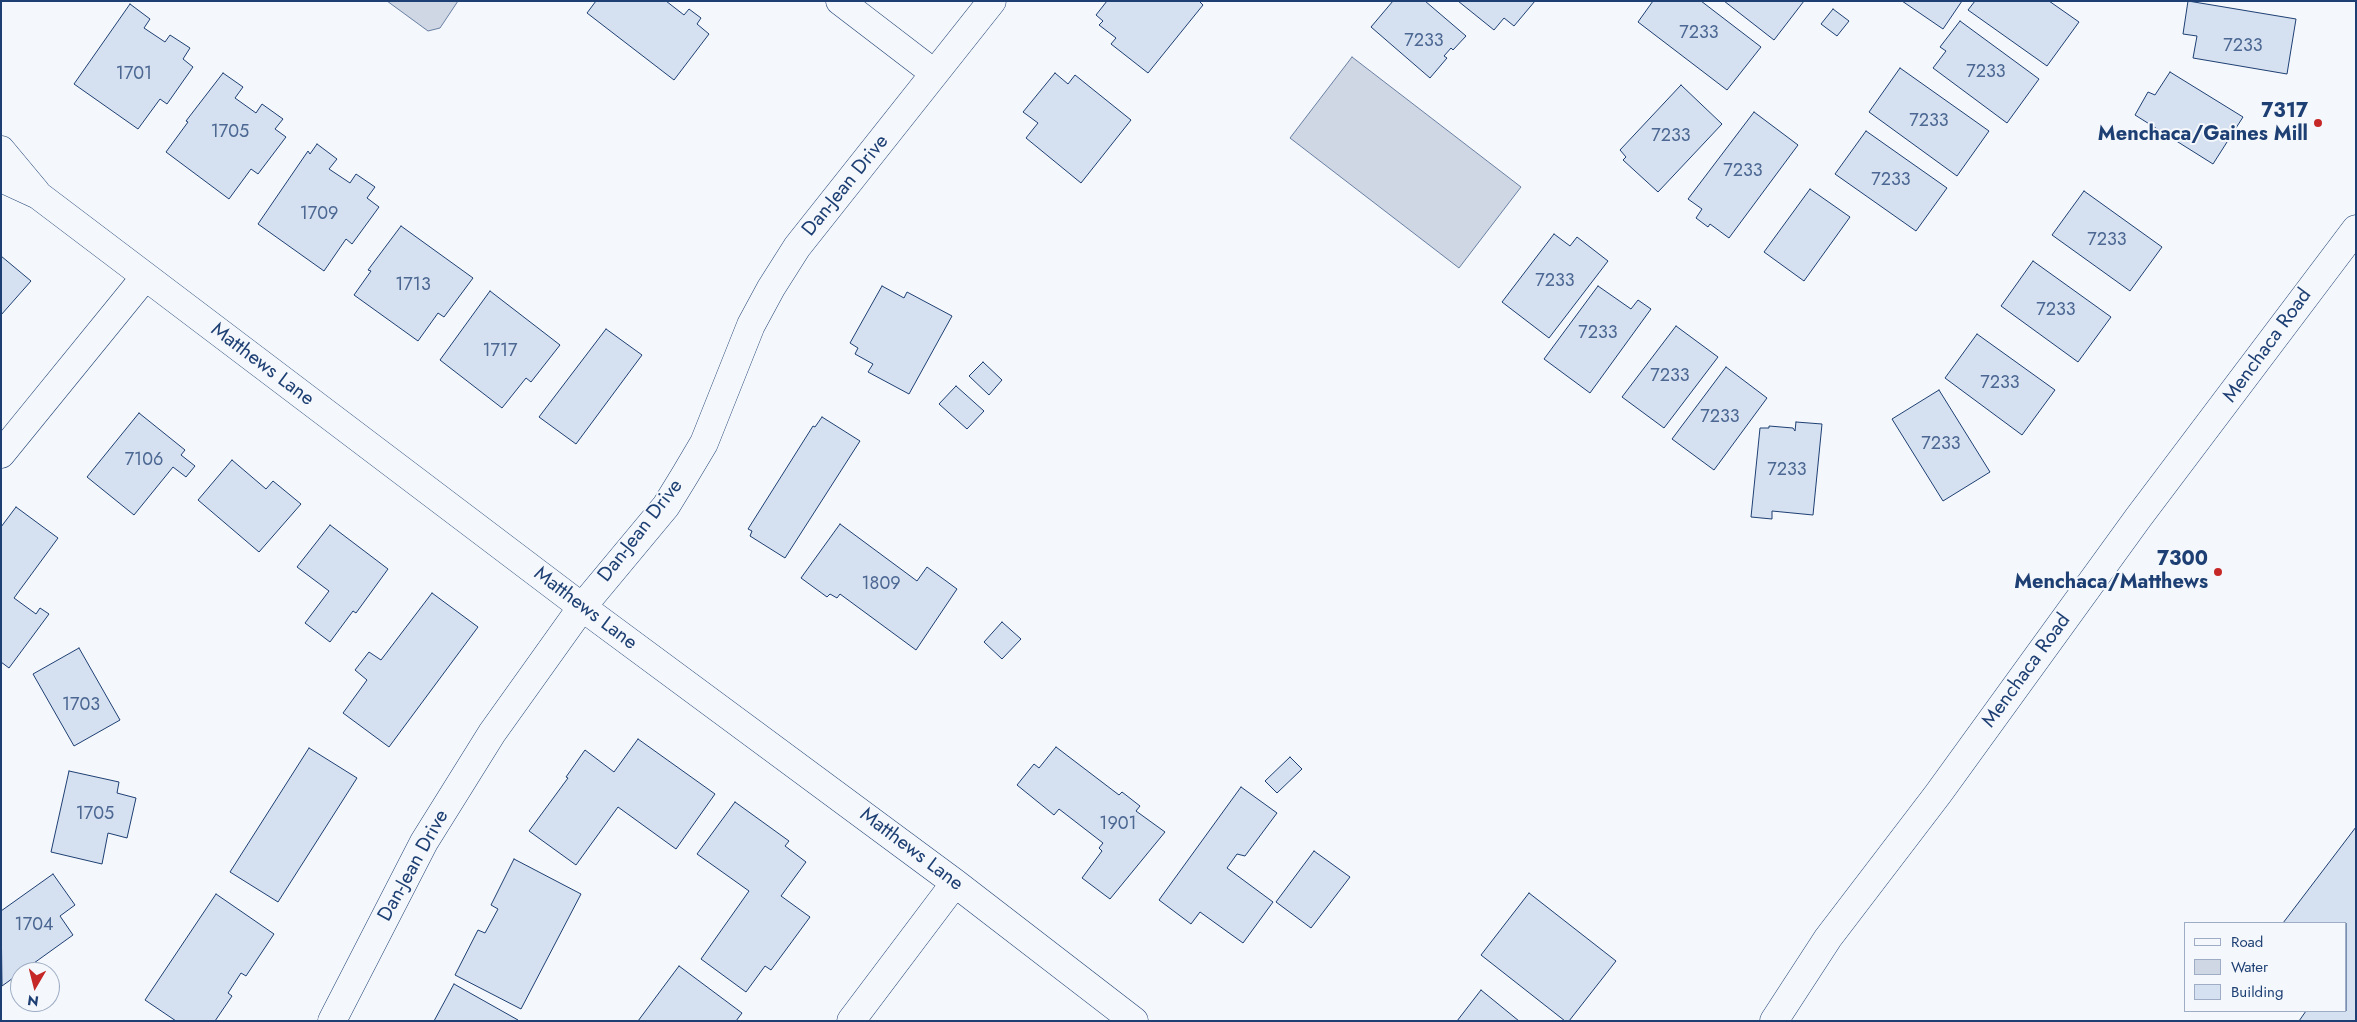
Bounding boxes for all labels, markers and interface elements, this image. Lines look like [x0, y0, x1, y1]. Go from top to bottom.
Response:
house number: 7233 [1679, 23, 1719, 45]
house number: 7233 [1404, 31, 1444, 53]
house number: 7233 [2223, 36, 2263, 58]
house number: 7233 [1966, 62, 2006, 84]
house number: 1701 [116, 64, 152, 86]
place label: 7317 Menchaca/Gaines Mill [2098, 100, 2308, 147]
house number: 7233 [1909, 111, 1949, 133]
marker: 7317 Menchaca/Gaines Mill [2312, 117, 2324, 129]
house number: 1705 [211, 122, 249, 144]
house number: 7233 [1651, 126, 1691, 148]
street label: Dan-Jean Drive [798, 130, 894, 242]
house number: 7233 [1723, 161, 1763, 183]
house number: 7233 [1871, 170, 1911, 192]
house number: 1709 [300, 204, 338, 226]
house number: 7233 [2087, 230, 2127, 252]
house number: 7233 [1535, 271, 1575, 293]
house number: 1713 [395, 275, 431, 297]
street label: Menchaca Road [2219, 284, 2317, 408]
house number: 7233 [2036, 300, 2076, 322]
street label: Matthews Lane [206, 318, 318, 412]
house number: 7233 [1578, 323, 1618, 345]
house number: 1717 [482, 341, 518, 363]
house number: 7233 [1650, 366, 1690, 388]
house number: 7233 [1980, 373, 2020, 395]
house number: 7233 [1700, 407, 1740, 429]
house number: 7233 [1921, 434, 1961, 456]
house number: 7106 [125, 450, 163, 472]
house number: 7233 [1767, 460, 1807, 482]
street label: Dan-Jean Drive [593, 475, 689, 587]
place label: 7300 Menchaca/Matthews [2014, 548, 2208, 595]
street label: Matthews Lane [529, 562, 641, 656]
marker: 7300 Menchaca/Matthews [2212, 566, 2224, 578]
house number: 1809 [861, 574, 901, 596]
street label: Menchaca Road [1978, 609, 2076, 733]
house number: 1703 [62, 695, 100, 717]
street label: Matthews Lane [855, 803, 967, 897]
house number: 1705 [76, 804, 114, 826]
street label: Dan-Jean Drive [374, 806, 454, 926]
house number: 1901 [1099, 814, 1137, 836]
house number: 1704 [15, 915, 53, 937]
legend [2184, 922, 2347, 1012]
text: Road [2231, 931, 2263, 953]
text: Water [2231, 956, 2268, 978]
north arrow [10, 962, 60, 1012]
text: Building [2231, 981, 2283, 1003]
text: N [26, 990, 40, 1012]

